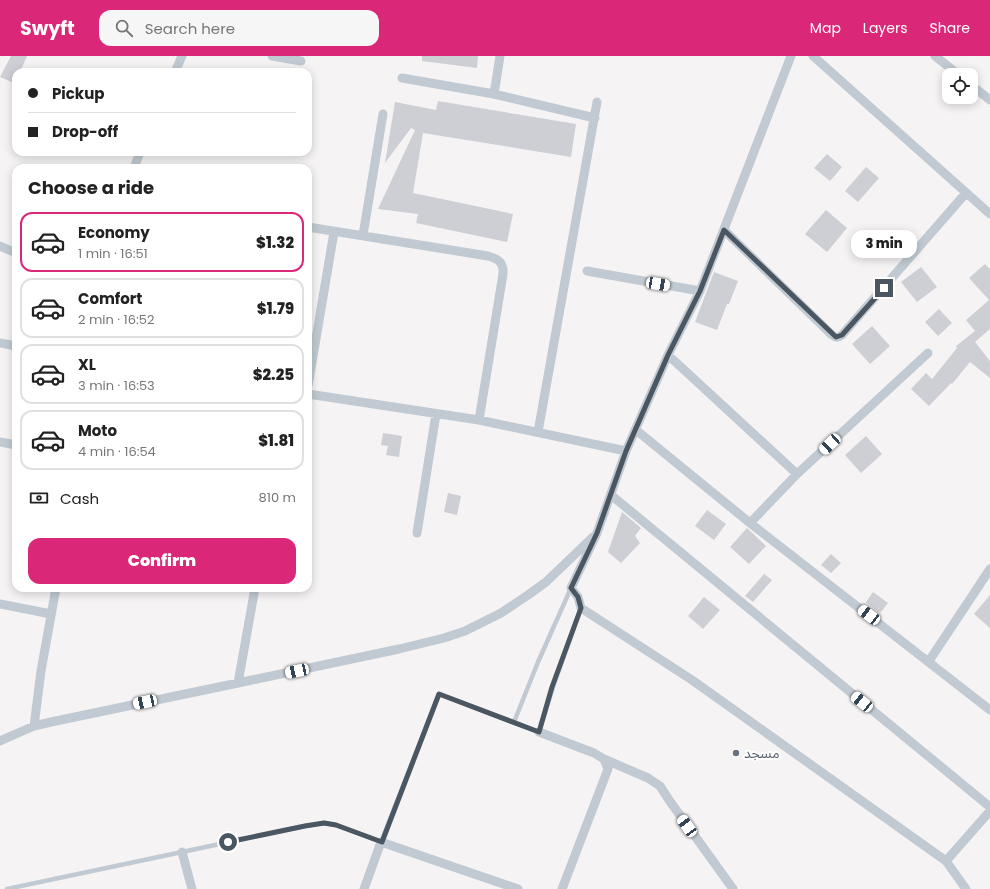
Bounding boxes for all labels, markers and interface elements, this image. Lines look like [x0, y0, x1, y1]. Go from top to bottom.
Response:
search box [99, 10, 379, 46]
text: Swyft [20, 15, 75, 42]
icon: search [113, 17, 135, 39]
text: Search here [145, 18, 235, 39]
text: Map [810, 18, 841, 38]
text: Layers [863, 18, 907, 38]
text: Share [929, 18, 970, 38]
map controls [942, 68, 978, 104]
button: locate [942, 68, 978, 104]
text: Pickup [52, 83, 104, 104]
text: Drop-off [52, 121, 118, 142]
text: Choose a ride [28, 175, 154, 200]
text: Economy [78, 222, 150, 243]
icon: car [30, 224, 66, 260]
callout: 3 min [851, 230, 917, 258]
text: $1.32 [256, 232, 294, 253]
text: 3 min [865, 234, 903, 253]
text: 1 min · 16:51 [78, 244, 148, 263]
car [645, 276, 671, 292]
route end [875, 279, 893, 297]
text: Comfort [78, 288, 142, 309]
icon: car [30, 290, 66, 326]
text: $1.79 [257, 298, 294, 319]
text: 2 min · 16:52 [78, 310, 154, 329]
text: XL [78, 354, 96, 375]
icon: car [30, 356, 66, 392]
text: $2.25 [253, 364, 294, 385]
text: 3 min · 16:53 [78, 376, 155, 395]
text: Moto [78, 420, 117, 441]
icon: car [30, 422, 66, 458]
text: $1.81 [258, 430, 294, 451]
car [817, 431, 843, 457]
text: 4 min · 16:54 [78, 442, 156, 461]
icon: cash [28, 487, 50, 509]
text: Cash [60, 488, 99, 509]
text: 810 m [259, 488, 296, 507]
button: Confirm [28, 538, 296, 584]
car [856, 603, 882, 627]
car [284, 663, 310, 679]
car [849, 690, 875, 714]
car [132, 694, 158, 710]
place label: مسجد [744, 743, 780, 763]
marker: مسجد [731, 748, 741, 758]
car [675, 813, 699, 839]
route start [219, 833, 237, 851]

